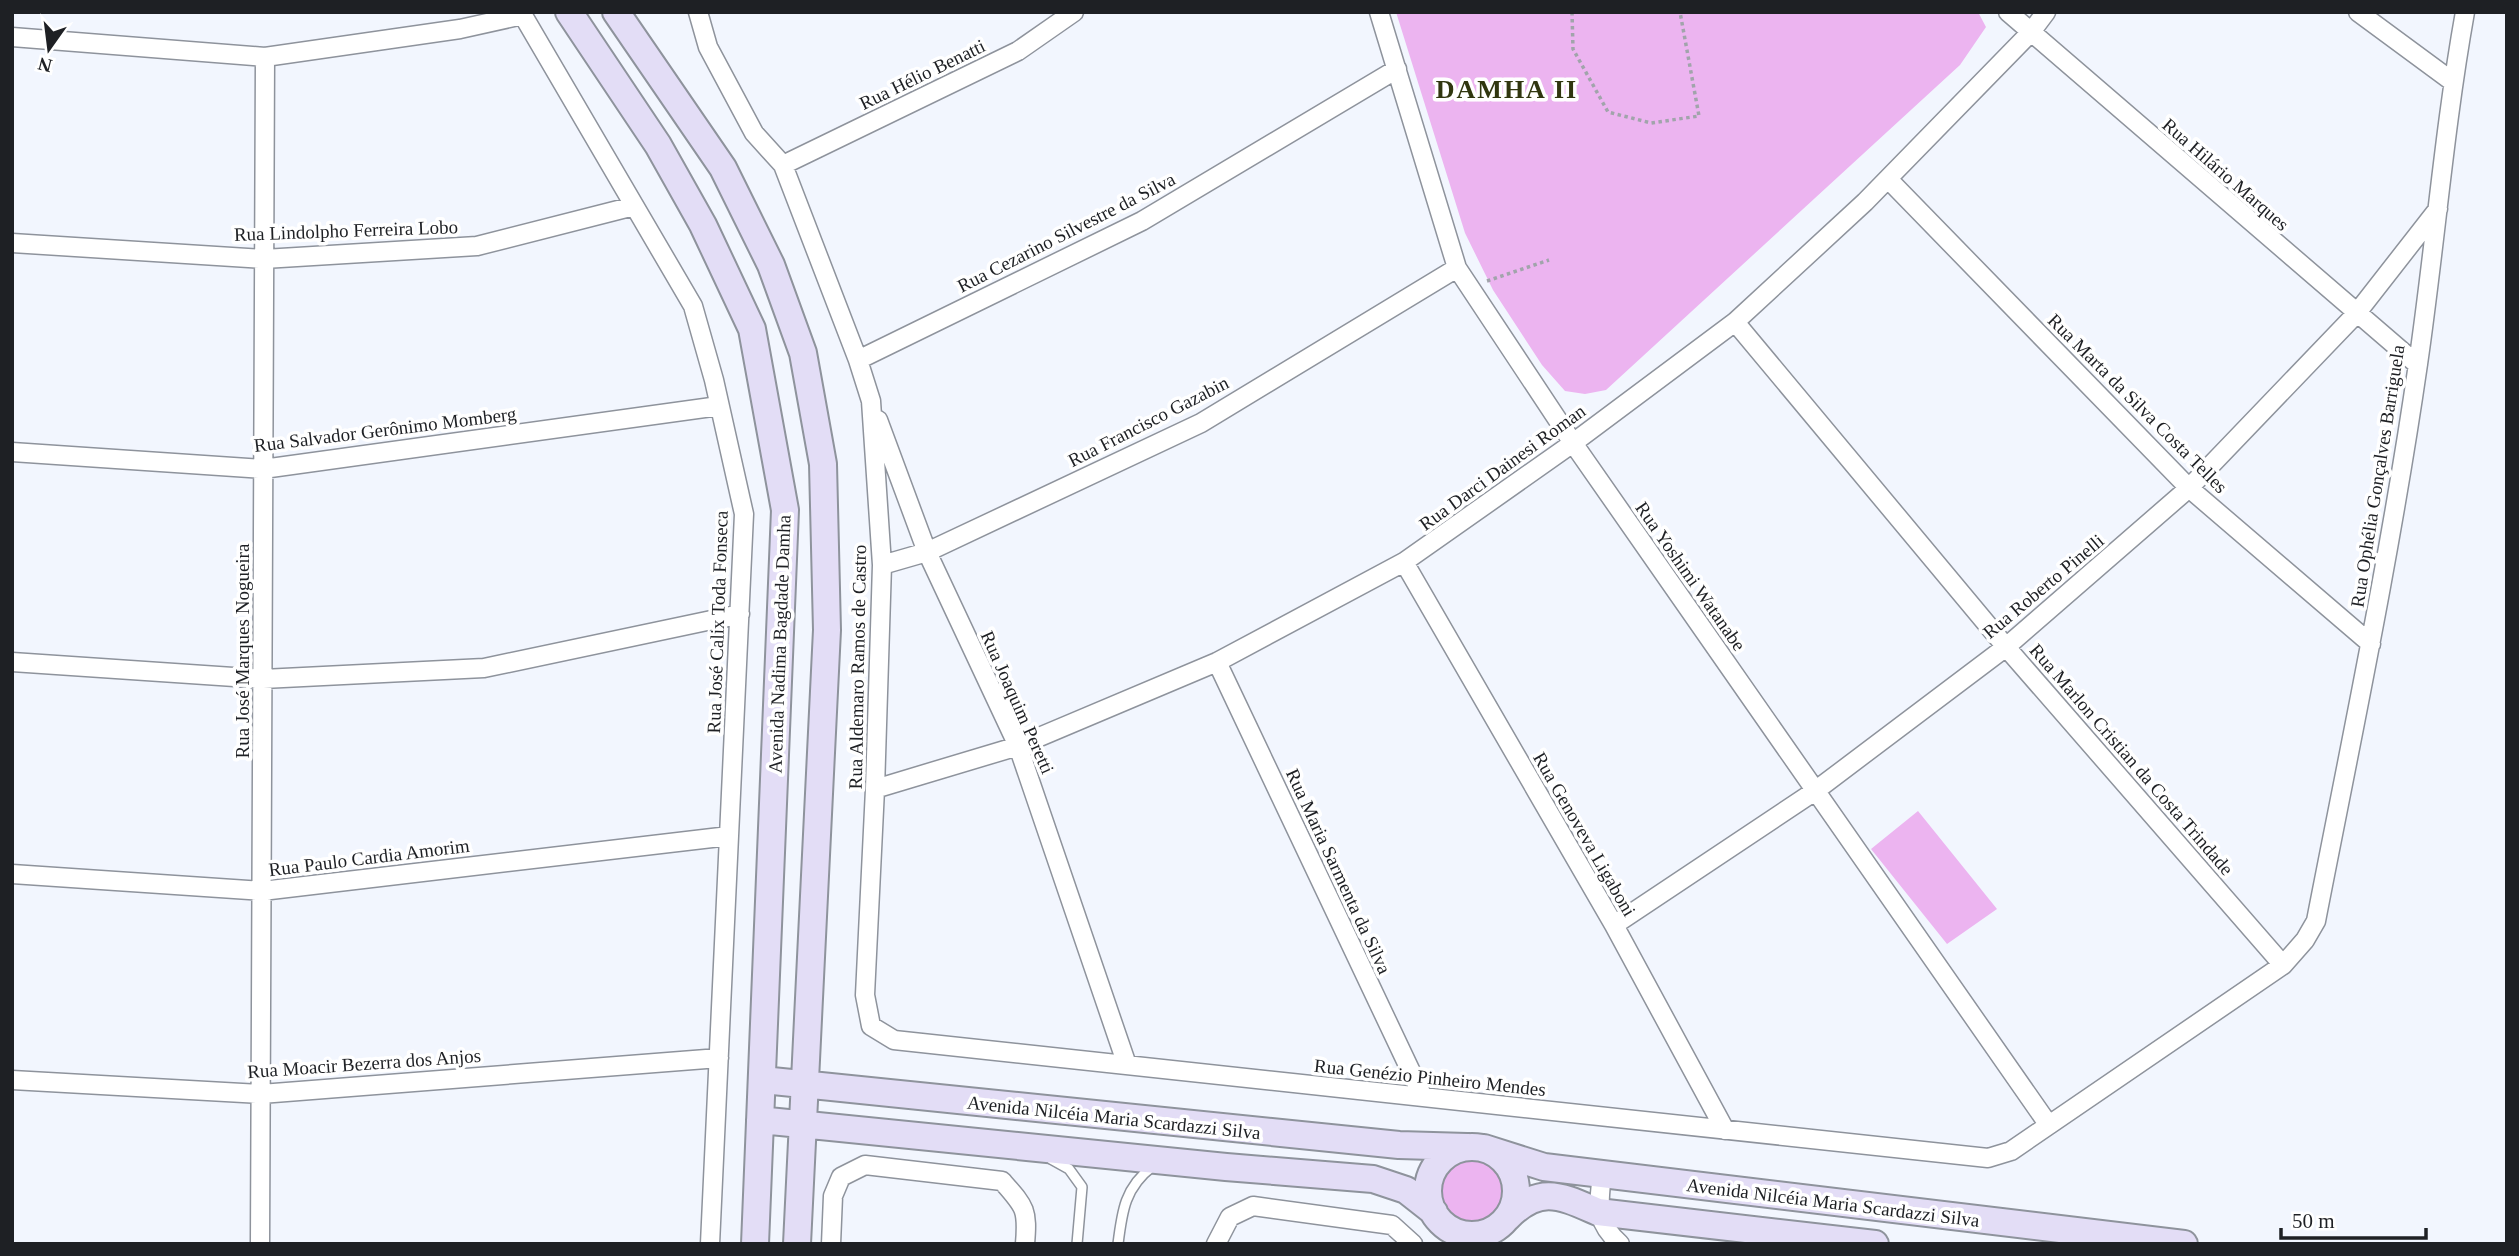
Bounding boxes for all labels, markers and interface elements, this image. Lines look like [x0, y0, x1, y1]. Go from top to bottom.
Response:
north arrow [14, 14, 84, 84]
street label: Rua Hélio Benatti [856, 35, 988, 114]
text: N [36, 53, 54, 77]
district label: DAMHA II [1436, 75, 1578, 104]
street label: Rua Hilário Marques [2158, 114, 2293, 235]
street label: Rua Cezarino Silvestre da Silva [954, 168, 1179, 297]
street label: Rua Lindolpho Ferreira Lobo [234, 216, 458, 245]
street label: Rua Marta da Silva Costa Telles [2044, 309, 2232, 497]
street label: Rua Ophélia Gonçalves Barriguela [2346, 343, 2409, 609]
street label: Rua Francisco Gazabin [1064, 372, 1232, 471]
street label: Rua Darci Dainesi Roman [1415, 400, 1590, 535]
street label: Rua Salvador Gerônimo Momberg [253, 403, 518, 456]
street label: Rua Yoshimi Watanabe [1631, 498, 1750, 655]
street label: Rua José Calix Toda Fonseca [703, 510, 732, 734]
street label: Avenida Nadima Bagdade Damha [764, 514, 795, 774]
street label: Rua Roberto Pinelli [1979, 530, 2108, 643]
street label: Rua José Marques Nogueira [232, 543, 253, 758]
street label: Rua Aldemaro Ramos de Castro [845, 544, 870, 790]
street label: Rua Joaquim Peretti [977, 628, 1058, 777]
street label: Rua Marlon Cristian da Costa Trindade [2026, 640, 2238, 879]
street label: Rua Genoveva Ligaboni [1529, 749, 1640, 920]
street label: Rua Maria Sarmenta da Silva [1282, 765, 1396, 978]
street label: Rua Paulo Cardia Amorim [267, 835, 471, 880]
street label: Rua Moacir Bezerra dos Anjos [246, 1045, 482, 1082]
street label: Rua Genézio Pinheiro Mendes [1313, 1055, 1547, 1100]
street label: Avenida Nilcéia Maria Scardazzi Silva [966, 1092, 1262, 1143]
street label: Avenida Nilcéia Maria Scardazzi Silva [1685, 1174, 1981, 1231]
scale bar [2281, 1196, 2426, 1240]
text: 50 m [2292, 1209, 2335, 1233]

